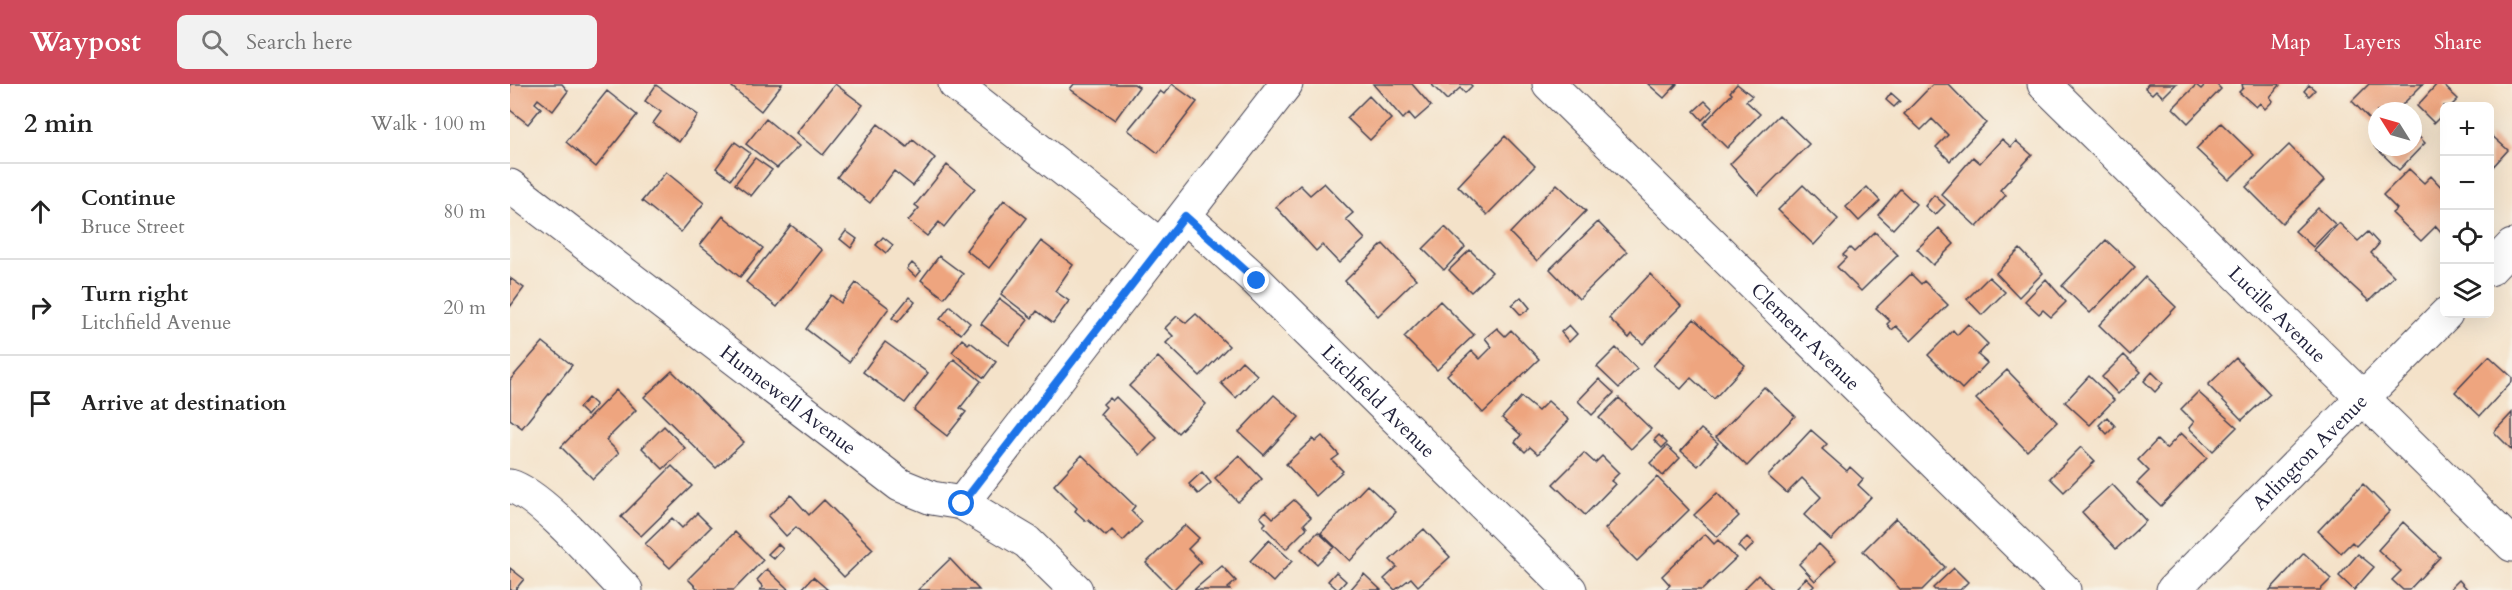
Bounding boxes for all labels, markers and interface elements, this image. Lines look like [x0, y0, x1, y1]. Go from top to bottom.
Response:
search box [177, 15, 597, 69]
text: Waypost [30, 23, 141, 61]
icon: search [198, 26, 231, 59]
text: Search here [246, 27, 353, 57]
text: Map [2271, 28, 2311, 57]
text: Layers [2344, 28, 2401, 57]
text: Share [2434, 28, 2482, 57]
north arrow [2368, 102, 2422, 156]
map controls [2440, 102, 2494, 318]
button: + [2440, 102, 2494, 156]
text: 2 min [24, 106, 93, 141]
text: Walk · 100 m [371, 110, 486, 137]
button: − [2440, 156, 2494, 210]
text: Continue [81, 183, 176, 213]
icon: ahead [24, 195, 57, 228]
text: 80 m [443, 198, 486, 225]
button: locate [2440, 210, 2494, 264]
text: Bruce Street [81, 213, 185, 240]
street label: Lucille Avenue [2222, 260, 2332, 369]
button: layers [2440, 264, 2494, 318]
route end [1243, 267, 1269, 293]
street label: Clement Avenue [1745, 277, 1866, 397]
text: Turn right [81, 279, 188, 309]
icon: right [24, 291, 57, 324]
text: 20 m [443, 294, 486, 321]
text: Litchfield Avenue [81, 309, 231, 336]
street label: Hunnewell Avenue [715, 339, 862, 461]
street label: Litchfield Avenue [1315, 339, 1441, 464]
icon: arrive [24, 387, 57, 420]
text: Arrive at destination [81, 388, 286, 418]
street label: Arlington Avenue [2246, 388, 2373, 517]
route start [948, 490, 974, 516]

